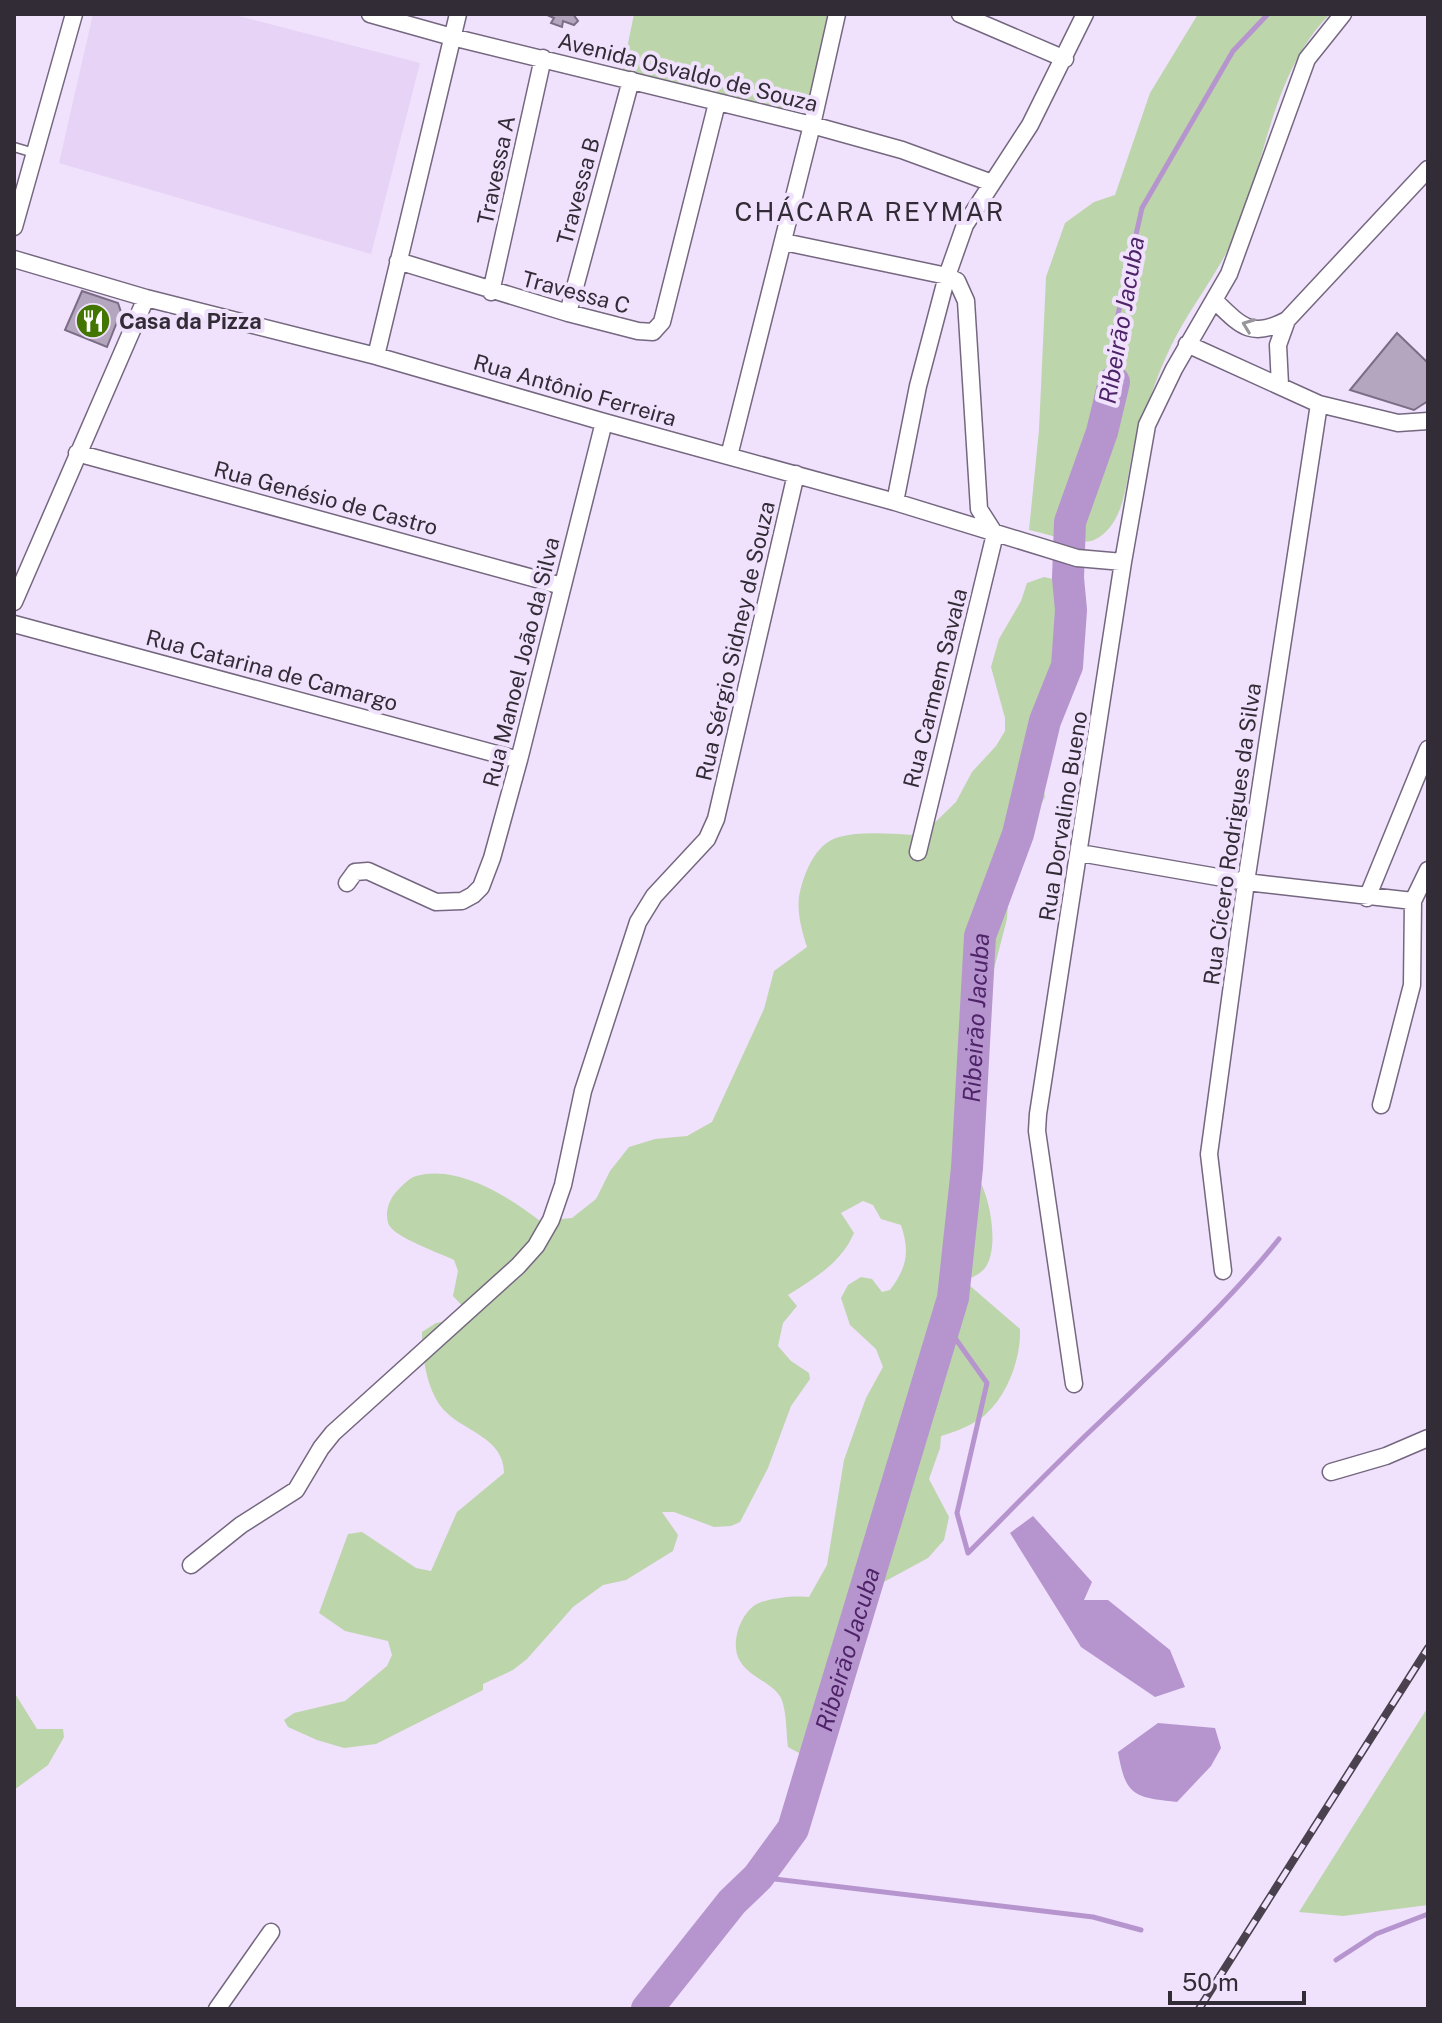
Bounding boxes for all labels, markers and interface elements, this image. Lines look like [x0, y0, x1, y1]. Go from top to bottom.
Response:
street label: Avenida Osvaldo de Souza [555, 27, 821, 117]
street label: Travessa A [472, 113, 520, 227]
street label: Travessa B [551, 134, 605, 248]
district label: CHÁCARA REYMAR [735, 196, 1005, 227]
water label: Ribeirão Jacuba [1092, 234, 1150, 406]
street label: Travessa C [519, 265, 633, 319]
restaurant icon: Casa da Pizza [74, 302, 112, 340]
place label: Casa da Pizza [119, 308, 262, 334]
one-way arrow [1242, 318, 1256, 335]
street label: Rua Antônio Ferreira [471, 349, 679, 431]
street label: Rua Genésio de Castro [211, 456, 441, 540]
street label: Rua Sérgio Sidney de Souza [690, 499, 780, 783]
street label: Rua Manoel João da Silva [477, 534, 565, 790]
street label: Rua Carmem Savala [898, 585, 972, 791]
street label: Rua Catarina de Camargo [143, 624, 401, 716]
street label: Rua Cícero Rodrigues da Silva [1198, 681, 1266, 987]
street label: Rua Dorvalino Bueno [1034, 709, 1092, 923]
water label: Ribeirão Jacuba [957, 932, 994, 1103]
water label: Ribeirão Jacuba [809, 1564, 885, 1734]
scale bar [1170, 1955, 1304, 2005]
text: 50 m [1182, 1968, 1239, 1996]

